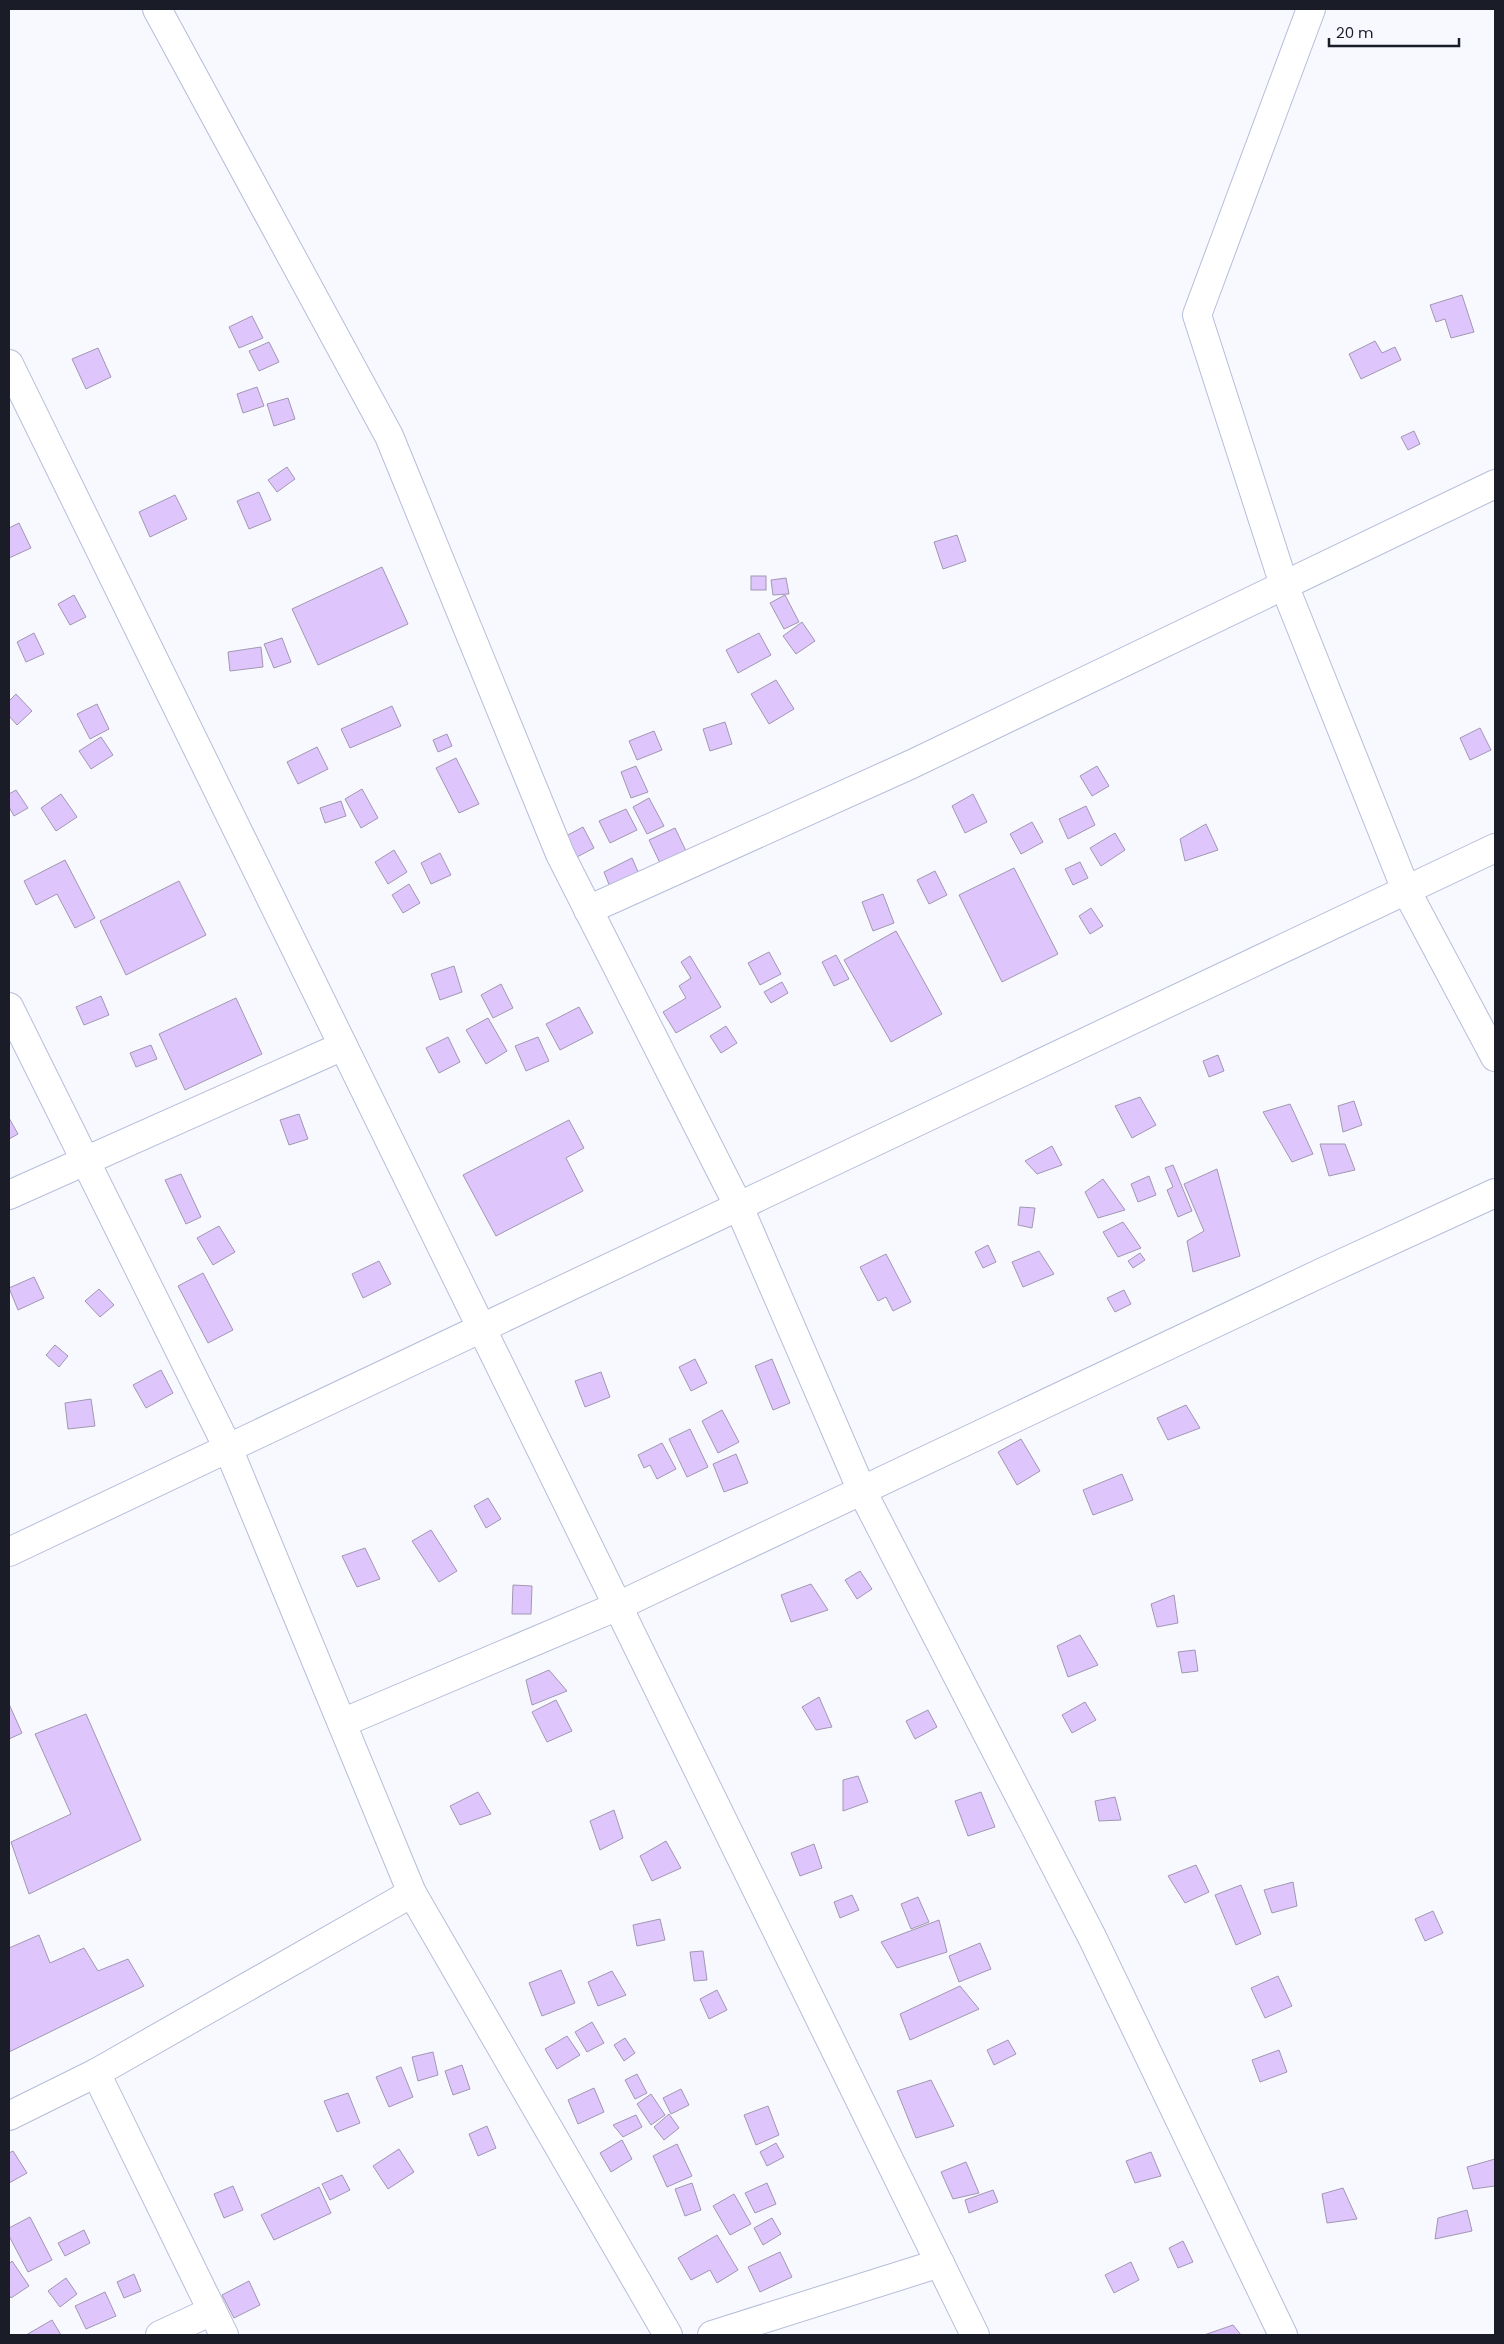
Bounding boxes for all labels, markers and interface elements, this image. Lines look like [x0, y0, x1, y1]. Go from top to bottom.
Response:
scale bar [1329, 15, 1459, 47]
text: 20 m [1336, 22, 1374, 43]

